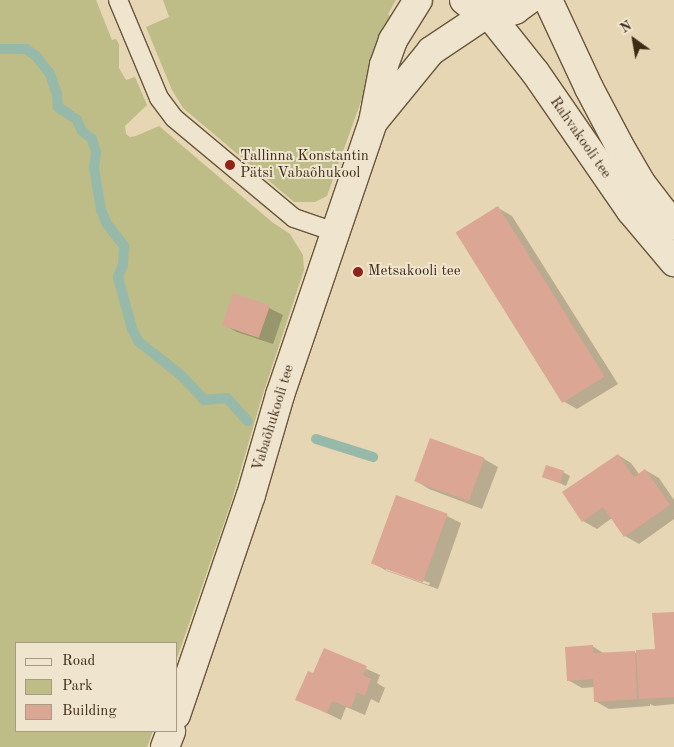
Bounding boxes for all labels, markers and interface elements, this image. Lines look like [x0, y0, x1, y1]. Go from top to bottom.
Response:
north arrow [609, 15, 659, 65]
text: N [618, 19, 634, 36]
street label: Rahvakooli tee [545, 94, 615, 182]
place label: Tallinna Konstantin Pätsi Vabaõhukool [240, 147, 369, 182]
marker: Tallinna Konstantin Pätsi Vabaõhukool [224, 159, 236, 171]
place label: Metsakooli tee [368, 263, 461, 281]
marker: Metsakooli tee [352, 266, 364, 278]
street label: Vabaõhukooli tee [249, 363, 299, 473]
legend [15, 642, 178, 732]
text: Road [62, 654, 95, 669]
text: Park [62, 679, 93, 694]
text: Building [62, 704, 117, 719]

